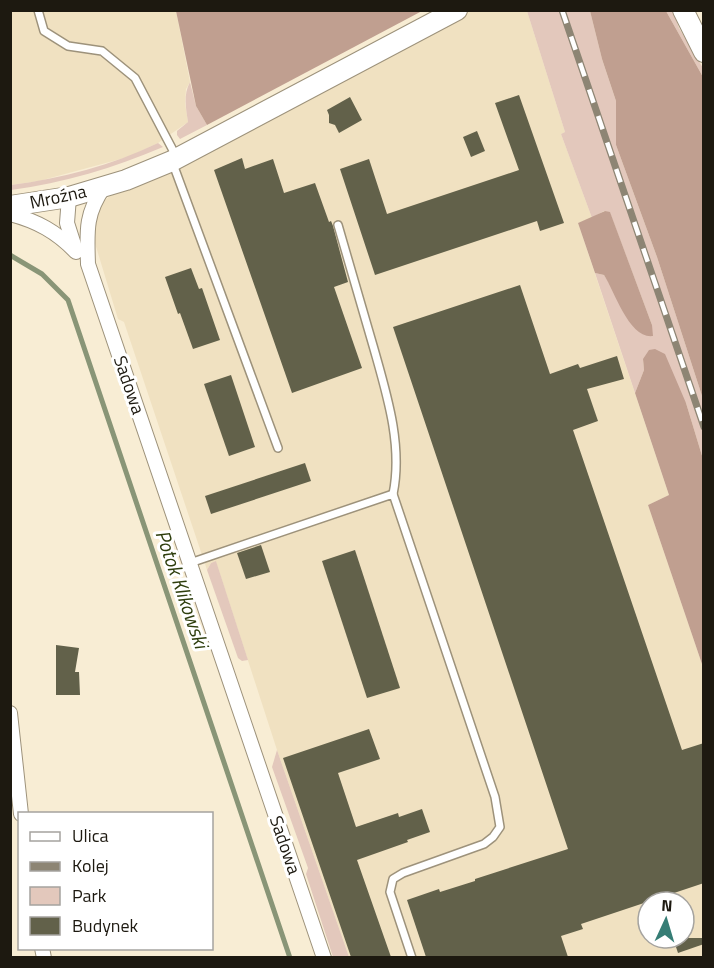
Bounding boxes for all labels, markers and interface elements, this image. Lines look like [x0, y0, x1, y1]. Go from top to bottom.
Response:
street label: Mroźna [27, 177, 89, 216]
street label: Sadowa [107, 352, 152, 418]
water label: Potok Klikowski [148, 525, 218, 655]
legend [18, 812, 213, 950]
street label: Sadowa [263, 812, 308, 878]
text: Ulica [72, 822, 109, 849]
text: Kolej [72, 852, 109, 879]
text: Park [72, 882, 107, 909]
north arrow [636, 890, 696, 950]
text: N [661, 893, 673, 917]
text: Budynek [72, 912, 139, 939]

